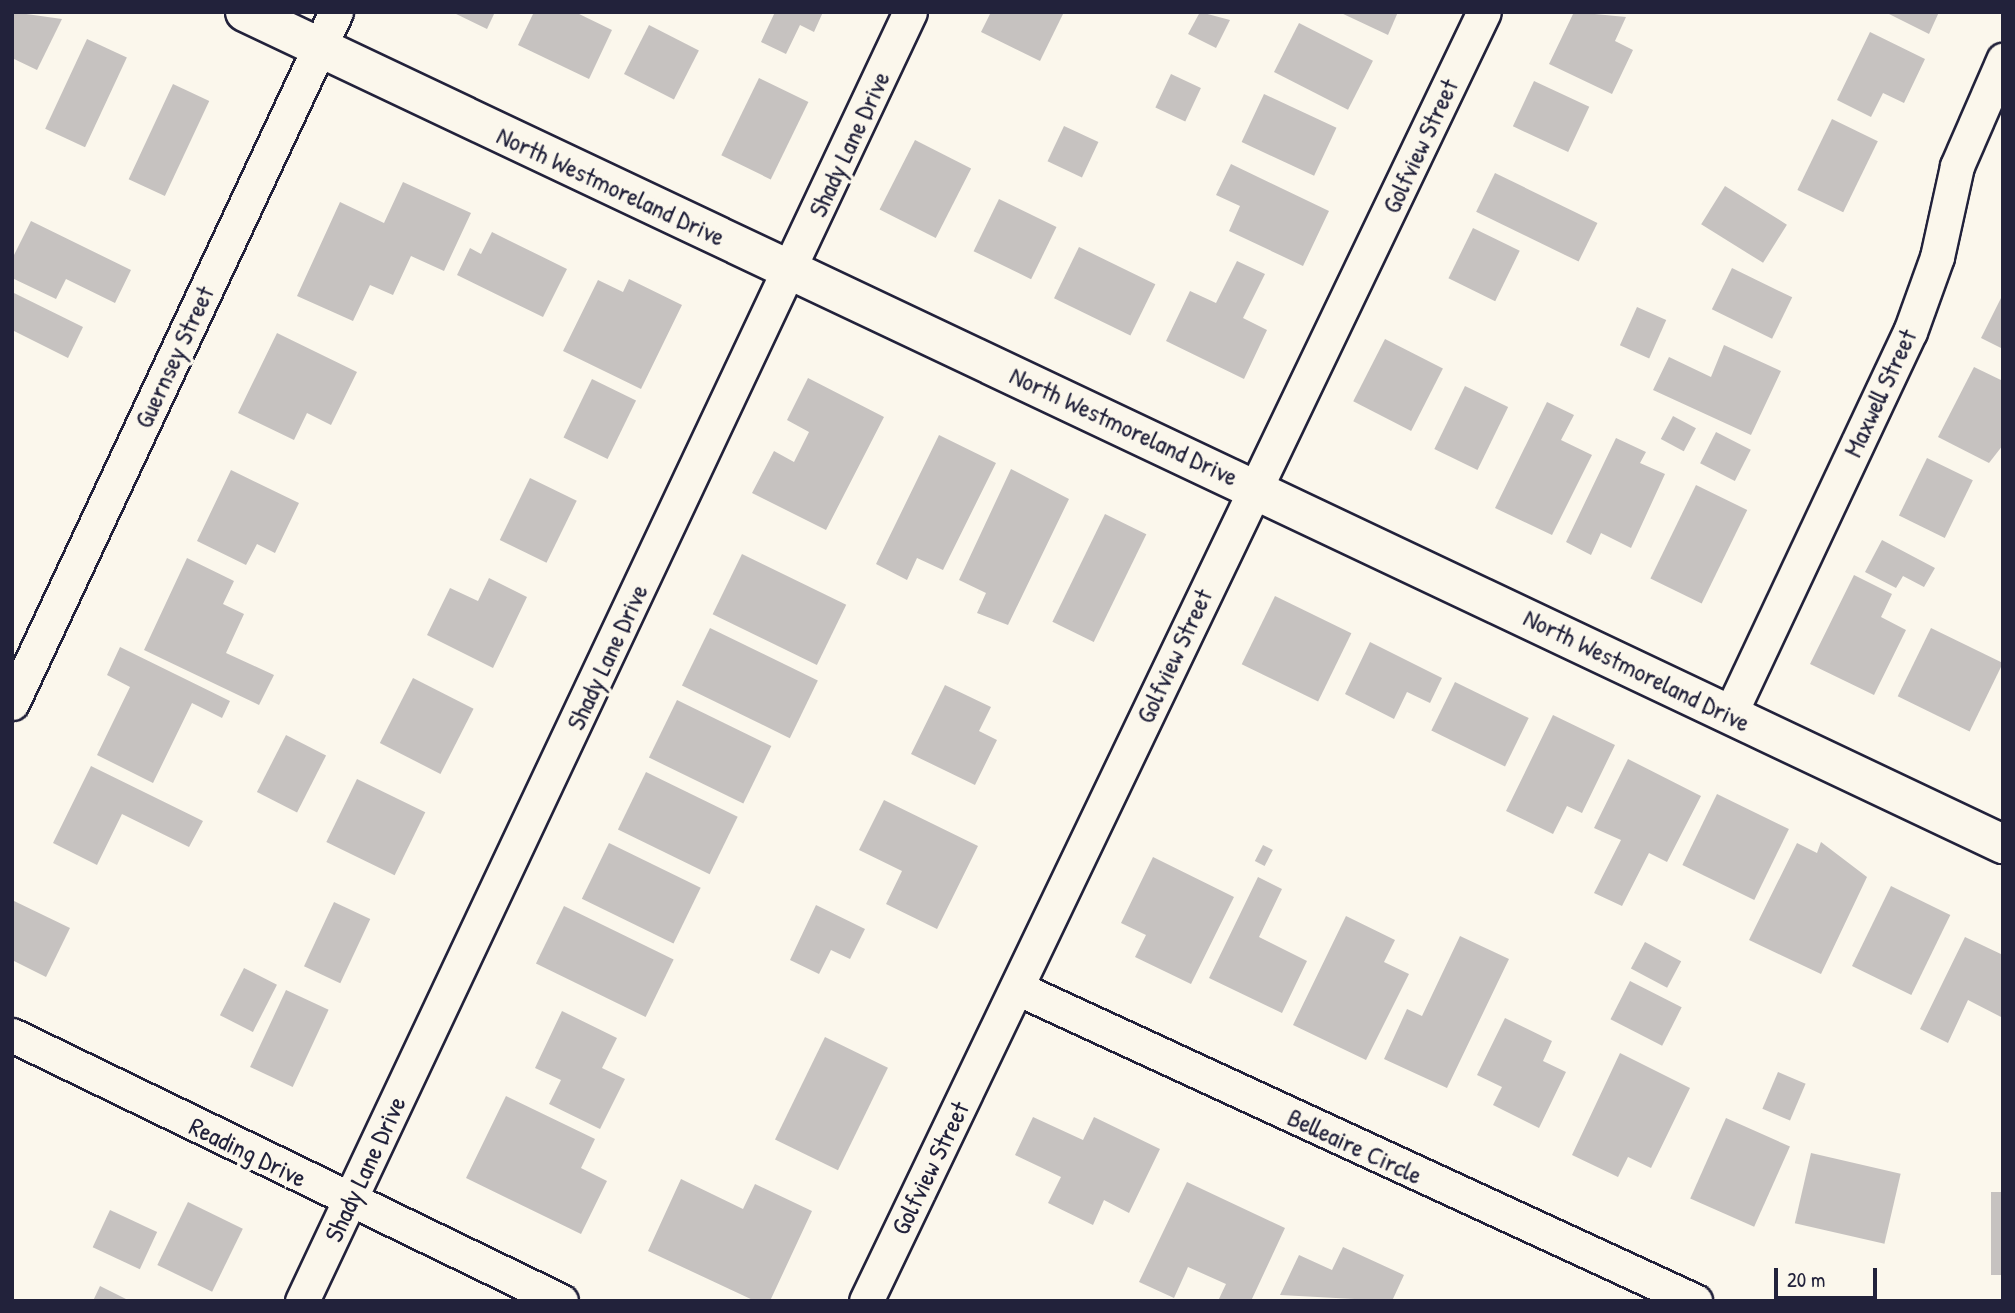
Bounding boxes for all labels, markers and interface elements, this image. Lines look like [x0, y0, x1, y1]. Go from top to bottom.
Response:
street label: Shady Lane Drive [802, 66, 896, 222]
street label: Golfview Street [1375, 74, 1465, 218]
street label: North Westmoreland Drive [492, 119, 730, 253]
street label: Guernsey Street [128, 281, 220, 433]
street label: Maxwell Street [1837, 324, 1923, 462]
street label: North Westmoreland Drive [1005, 359, 1243, 493]
street label: Shady Lane Drive [560, 579, 654, 735]
street label: Golfview Street [1129, 584, 1219, 728]
street label: North Westmoreland Drive [1519, 602, 1755, 738]
street label: Shady Lane Drive [318, 1091, 412, 1247]
street label: Golfview Street [884, 1096, 976, 1240]
street label: Belleaire Circle [1283, 1101, 1427, 1191]
street label: Reading Drive [184, 1110, 312, 1194]
scale bar [1777, 1254, 1880, 1298]
text: 20 m [1787, 1265, 1825, 1294]

